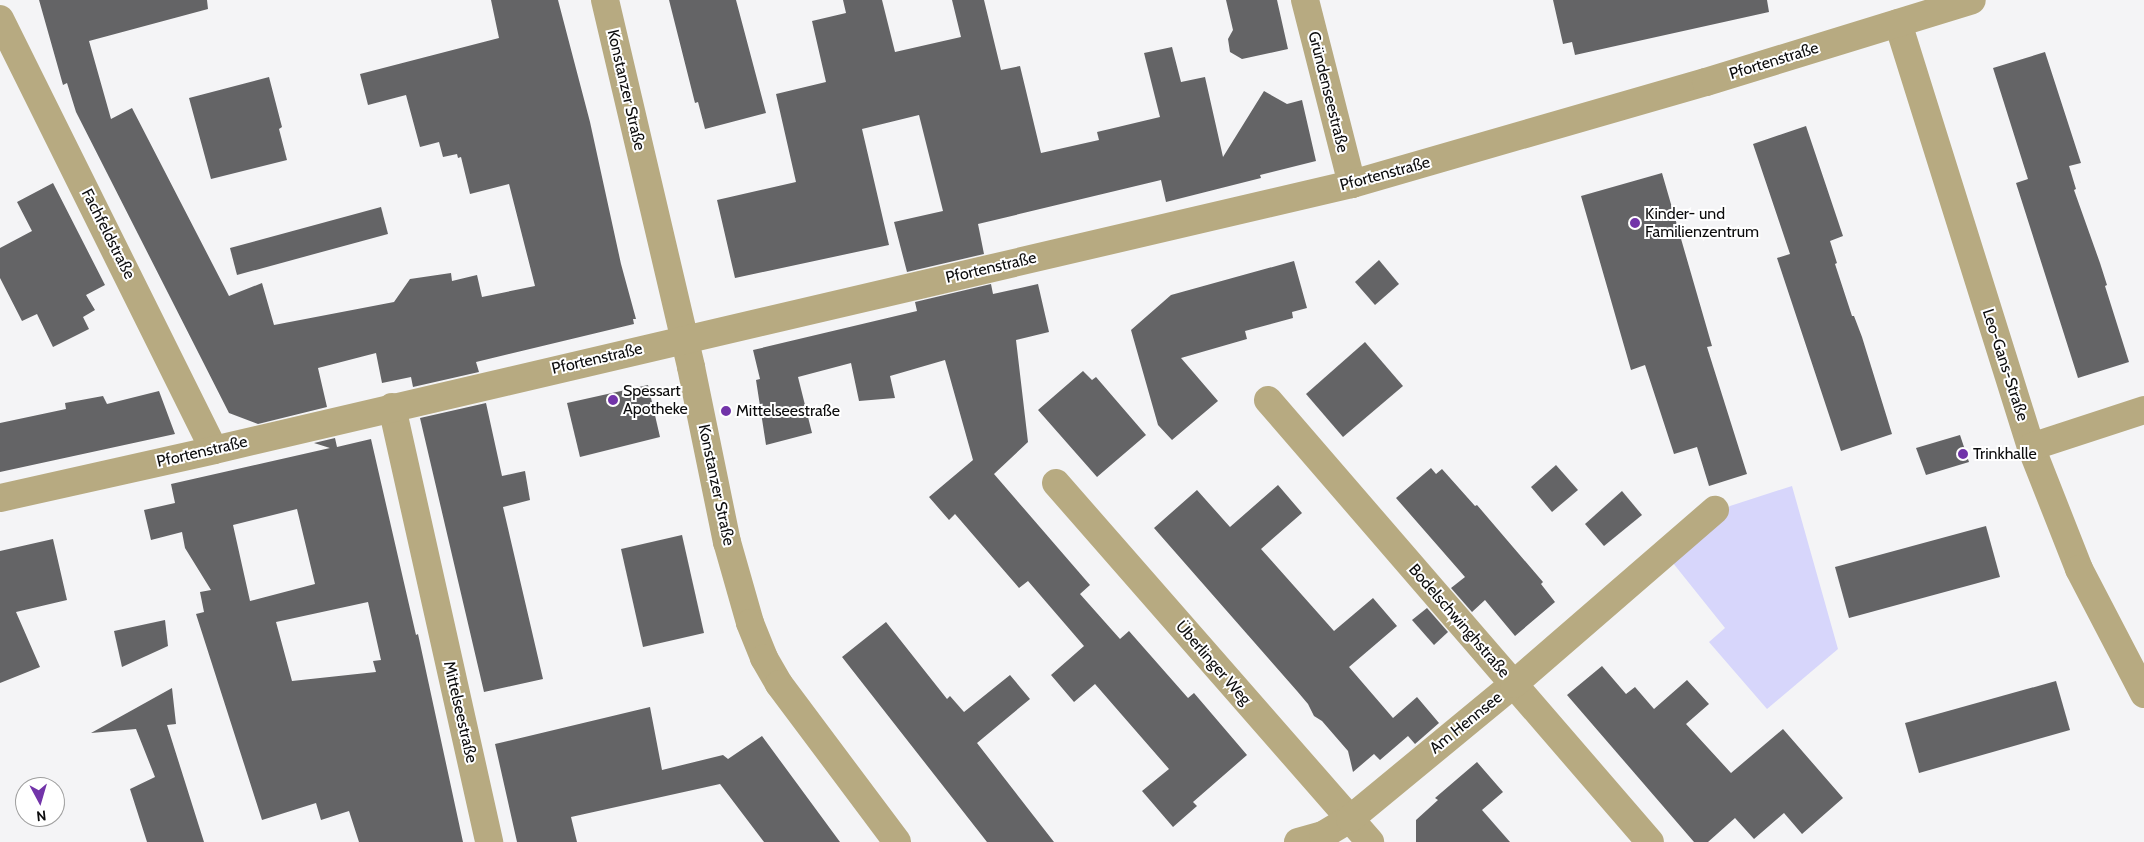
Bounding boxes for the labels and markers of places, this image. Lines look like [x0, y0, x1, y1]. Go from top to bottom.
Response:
place label: Kinder- und Familienzentrum [1645, 204, 1759, 242]
marker: Kinder- und Familienzentrum [1629, 217, 1641, 229]
place label: Spessart Apotheke [623, 381, 688, 419]
marker: Spessart Apotheke [607, 394, 619, 406]
place label: Mittelseestraße [736, 401, 840, 421]
marker: Mittelseestraße [720, 405, 732, 417]
place label: Trinkhalle [1973, 444, 2037, 464]
marker: Trinkhalle [1957, 448, 1969, 460]

